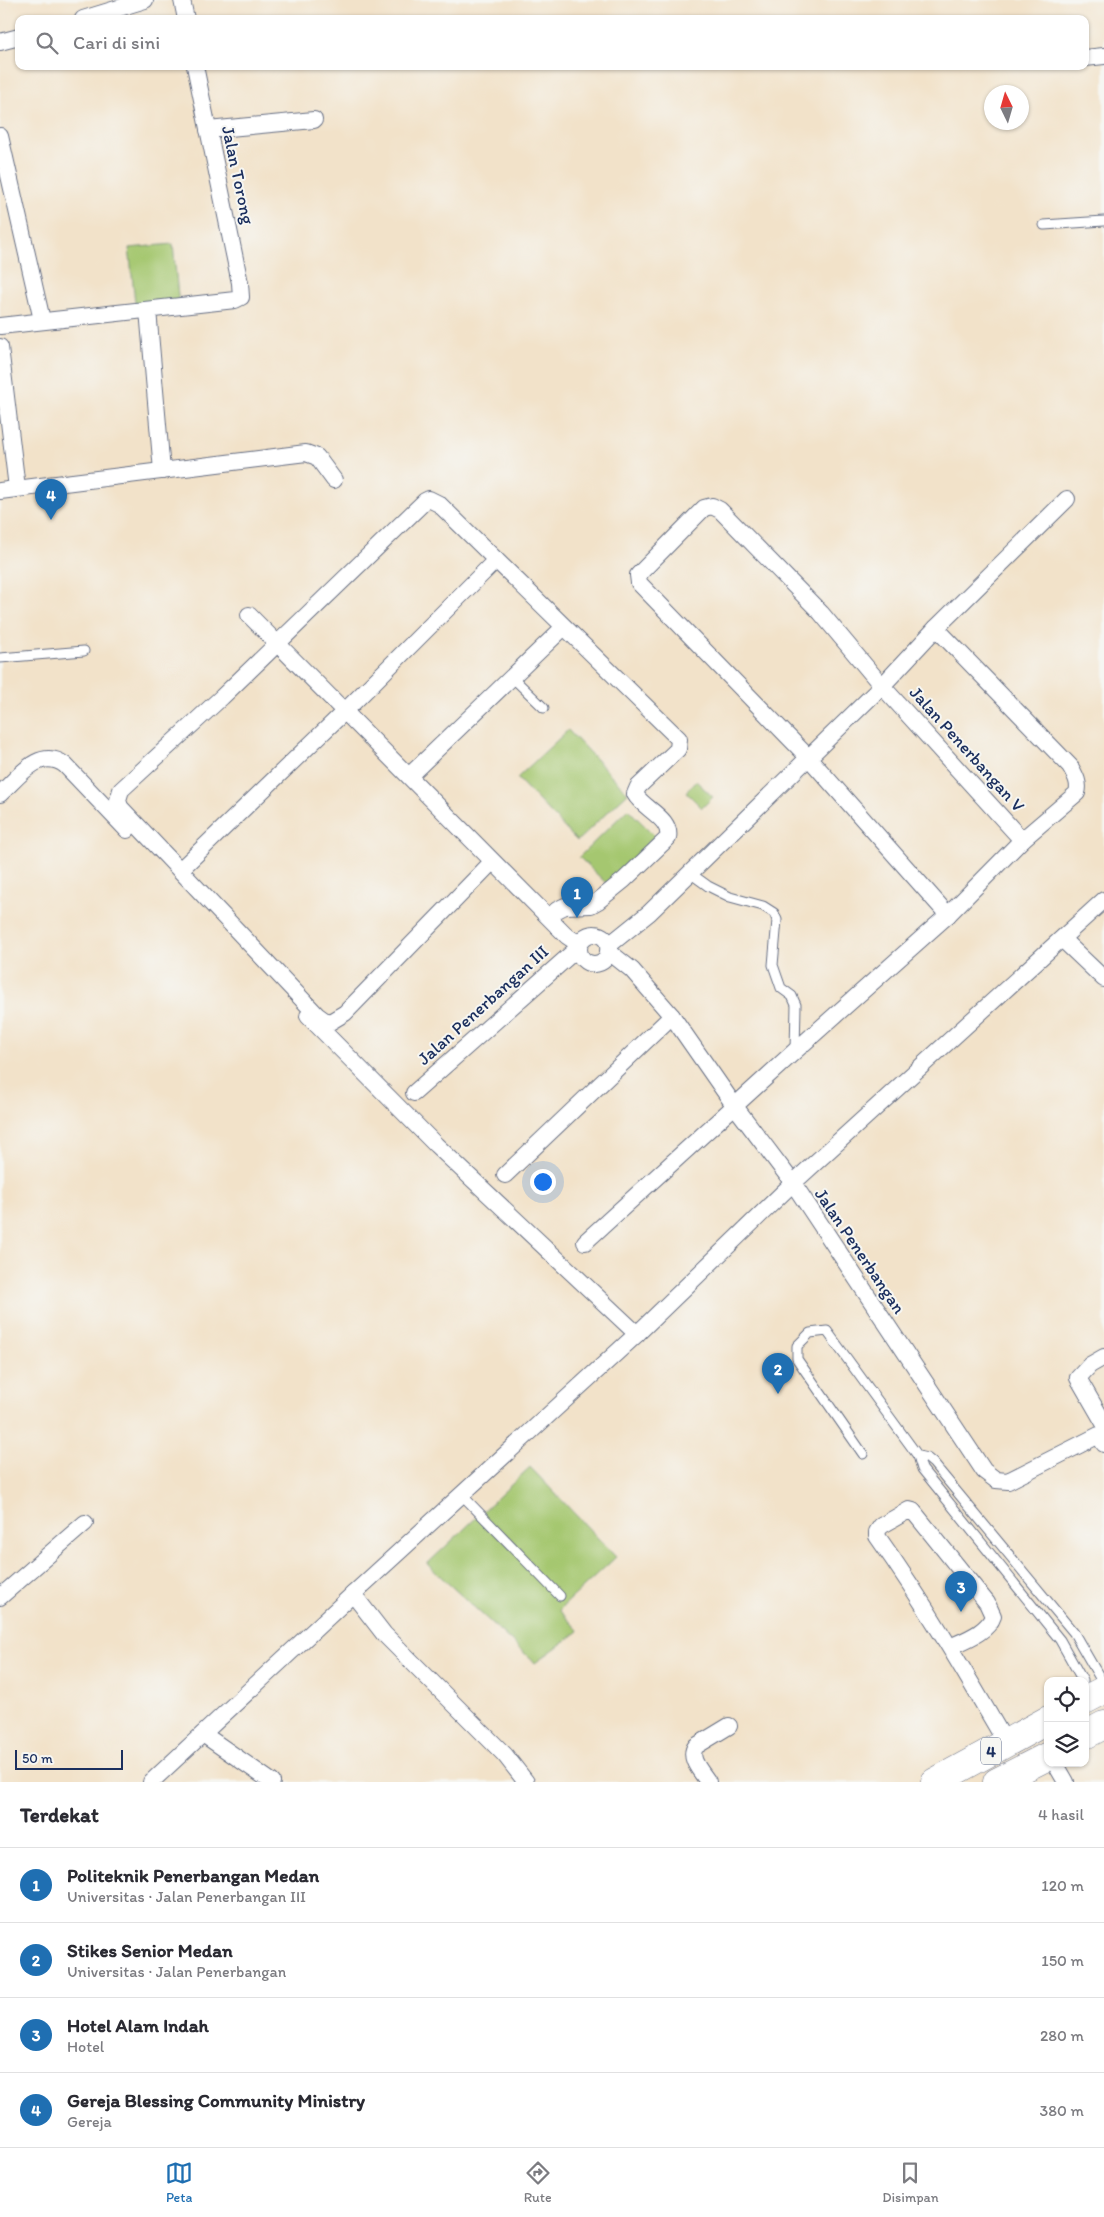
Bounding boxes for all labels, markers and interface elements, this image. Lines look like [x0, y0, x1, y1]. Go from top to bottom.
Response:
search box [15, 15, 1089, 70]
icon: search [33, 29, 61, 57]
text: Cari di sini [73, 31, 160, 54]
north arrow [984, 85, 1029, 130]
street label: Jalan Torong [217, 124, 259, 227]
pin: 4 [35, 479, 67, 520]
street label: Jalan Penerbangan V [905, 682, 1029, 817]
pin: 1 [561, 877, 593, 918]
street label: Jalan Penerbangan III [413, 940, 553, 1070]
your location [530, 1169, 556, 1195]
street label: Jalan Penerbangan [810, 1184, 910, 1318]
pin: 2 [762, 1353, 794, 1394]
pin: 3 [945, 1571, 977, 1612]
map controls [1044, 1677, 1089, 1767]
button: locate [1044, 1677, 1089, 1722]
button: layers [1044, 1722, 1089, 1767]
road number: 4 [981, 1738, 1001, 1764]
scale bar [15, 1747, 122, 1770]
text: 50 m [22, 1750, 53, 1767]
text: Terdekat [20, 1802, 99, 1827]
text: 4 hasil [1038, 1805, 1084, 1824]
text: Politeknik Penerbangan Medan [67, 1864, 319, 1887]
text: 1 [32, 1876, 40, 1895]
text: 120 m [1041, 1876, 1084, 1895]
text: Universitas · Jalan Penerbangan III [67, 1887, 306, 1906]
text: Stikes Senior Medan [67, 1939, 233, 1962]
text: 2 [32, 1951, 40, 1970]
text: 150 m [1041, 1951, 1084, 1970]
text: Universitas · Jalan Penerbangan [67, 1962, 286, 1981]
text: Hotel Alam Indah [67, 2014, 209, 2037]
text: 3 [32, 2026, 40, 2045]
text: 280 m [1040, 2026, 1084, 2045]
text: Hotel [67, 2037, 104, 2056]
text: Gereja Blessing Community Ministry [67, 2089, 365, 2112]
text: 4 [31, 2101, 41, 2120]
text: 380 m [1040, 2101, 1084, 2120]
text: Gereja [67, 2112, 112, 2131]
tab: Peta [165, 2159, 193, 2206]
tab: Rute [524, 2159, 552, 2206]
tab: Disimpan [882, 2159, 939, 2206]

